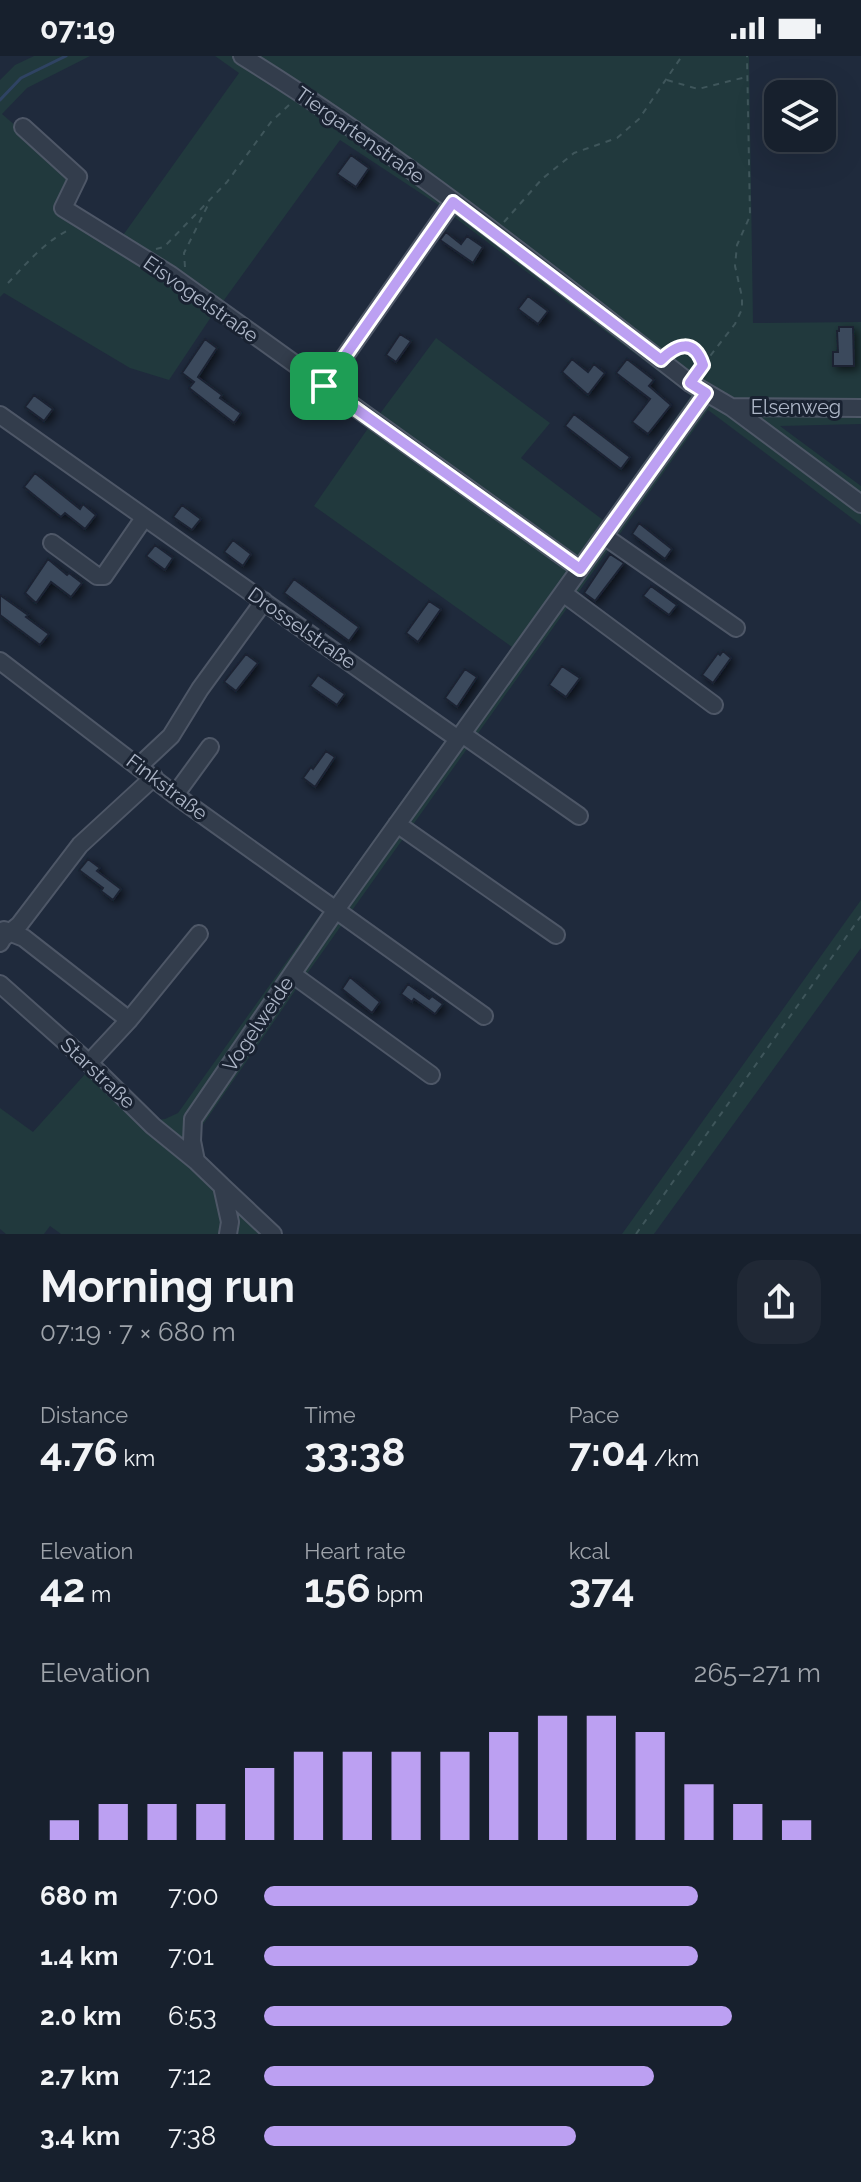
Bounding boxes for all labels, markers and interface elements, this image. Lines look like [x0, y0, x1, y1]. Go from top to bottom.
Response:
text: 07:19 [40, 11, 115, 46]
map controls [764, 80, 836, 152]
button: layers [764, 80, 836, 152]
street label: Tiergartenstraße [291, 82, 429, 189]
street label: Eisvogelstraße [139, 251, 263, 348]
pin [290, 352, 358, 420]
icon: arrive [302, 364, 346, 408]
street label: Elsenweg [751, 395, 841, 419]
street label: Drosselstraße [243, 582, 361, 674]
street label: Finkstraße [122, 749, 213, 825]
street label: Vogelweide [217, 972, 299, 1076]
street label: Starstraße [56, 1032, 141, 1114]
button: share [737, 1260, 821, 1344]
text: Morning run [40, 1261, 295, 1312]
text: 07:19 · 7 × 680 m [40, 1317, 236, 1347]
text: Distance [40, 1402, 128, 1428]
text: Time [304, 1402, 356, 1428]
text: Pace [569, 1402, 619, 1428]
text: 4.76 [40, 1428, 118, 1475]
text: 33:38 [304, 1428, 405, 1475]
text: 7:04 [569, 1428, 648, 1475]
text: km [118, 1445, 155, 1471]
text: /km [648, 1445, 699, 1471]
text: Elevation [40, 1538, 133, 1564]
text: Heart rate [304, 1538, 406, 1564]
text: kcal [569, 1538, 610, 1564]
text: 42 [40, 1564, 85, 1611]
text: 156 [304, 1564, 371, 1611]
text: 374 [569, 1564, 635, 1611]
text: m [85, 1581, 111, 1607]
text: bpm [371, 1581, 424, 1607]
text: Elevation [40, 1658, 150, 1688]
text: 265–271 m [694, 1658, 821, 1688]
text: 680 m [40, 1881, 118, 1911]
text: 7:00 [168, 1881, 219, 1911]
text: 1.4 km [40, 1941, 119, 1971]
text: 7:01 [168, 1941, 214, 1971]
text: 2.0 km [40, 2001, 121, 2031]
text: 6:53 [168, 2001, 217, 2031]
text: 2.7 km [40, 2061, 120, 2091]
text: 7:12 [168, 2061, 211, 2091]
text: 3.4 km [40, 2121, 120, 2151]
text: 7:38 [168, 2121, 216, 2151]

